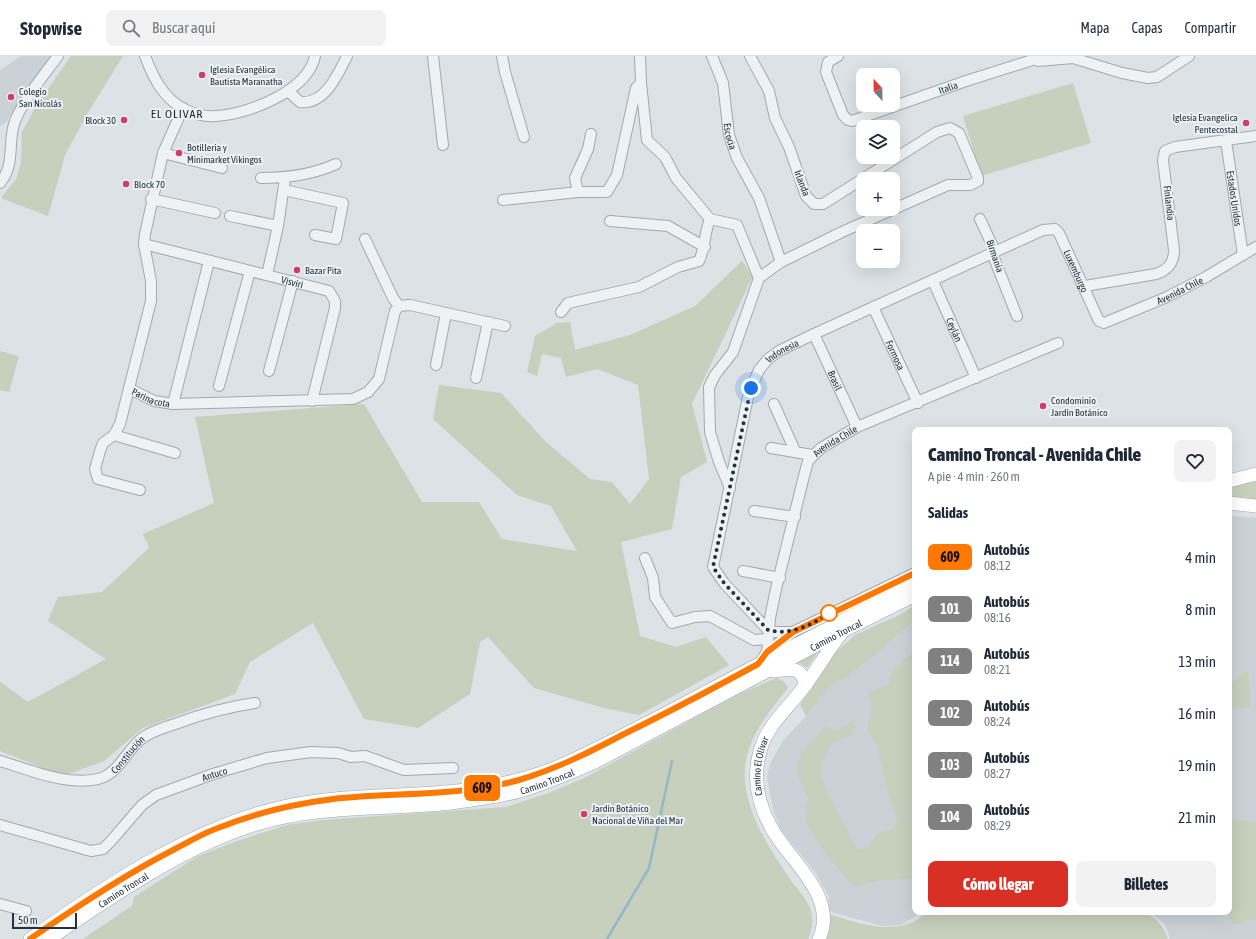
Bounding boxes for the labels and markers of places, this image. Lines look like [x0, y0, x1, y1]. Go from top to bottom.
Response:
place label: Iglesia Evangélica Bautista Maranatha [210, 64, 283, 87]
marker: Iglesia Evangélica Bautista Maranatha [197, 70, 207, 80]
place label: Colegio San Nicolás [19, 86, 62, 109]
marker: Colegio San Nicolás [6, 92, 16, 102]
place label: Iglesia Evangelica Pentecostal [1172, 112, 1238, 135]
place label: Block 30 [85, 115, 116, 126]
marker: Block 30 [119, 115, 129, 125]
marker: Iglesia Evangelica Pentecostal [1241, 118, 1251, 128]
place label: Botilleria y Minimarket Vikingos [187, 142, 262, 165]
marker: Botilleria y Minimarket Vikingos [174, 148, 184, 158]
marker: Block 70 [121, 179, 131, 189]
place label: Block 70 [134, 179, 165, 190]
marker: Bazar Pita [292, 265, 302, 275]
place label: Bazar Pita [305, 265, 342, 276]
place label: Condominio Jardín Botánico [1051, 395, 1108, 418]
marker: Condominio Jardín Botánico [1038, 401, 1048, 411]
unlabelled marker [820, 604, 838, 622]
place label: Jardín Botánico Nacional de Viña del Mar [592, 803, 684, 826]
marker: Jardín Botánico Nacional de Viña del Mar [579, 809, 589, 819]

